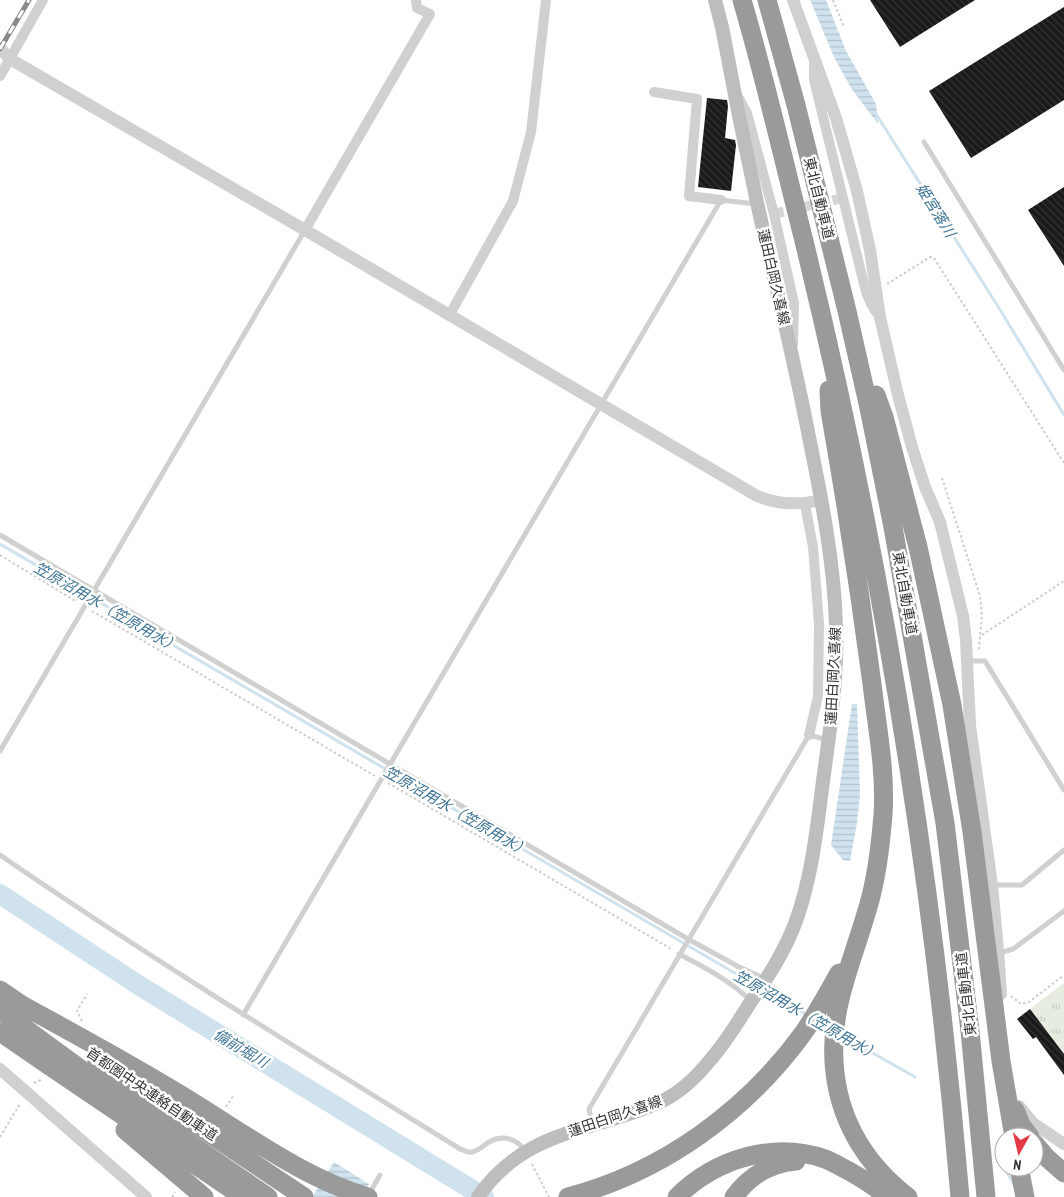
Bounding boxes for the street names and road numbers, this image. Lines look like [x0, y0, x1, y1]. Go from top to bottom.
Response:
street label: 東北自動車道 [800, 155, 838, 241]
street label: 蓮田白岡久喜線 [754, 227, 794, 327]
street label: 東北自動車道 [889, 550, 921, 636]
street label: 蓮田白岡久喜線 [821, 627, 845, 725]
street label: 東北自動車道 [952, 951, 980, 1037]
street label: 首都圏中央連絡自動車道 [83, 1043, 221, 1145]
street label: 蓮田白岡久喜線 [566, 1092, 664, 1140]

